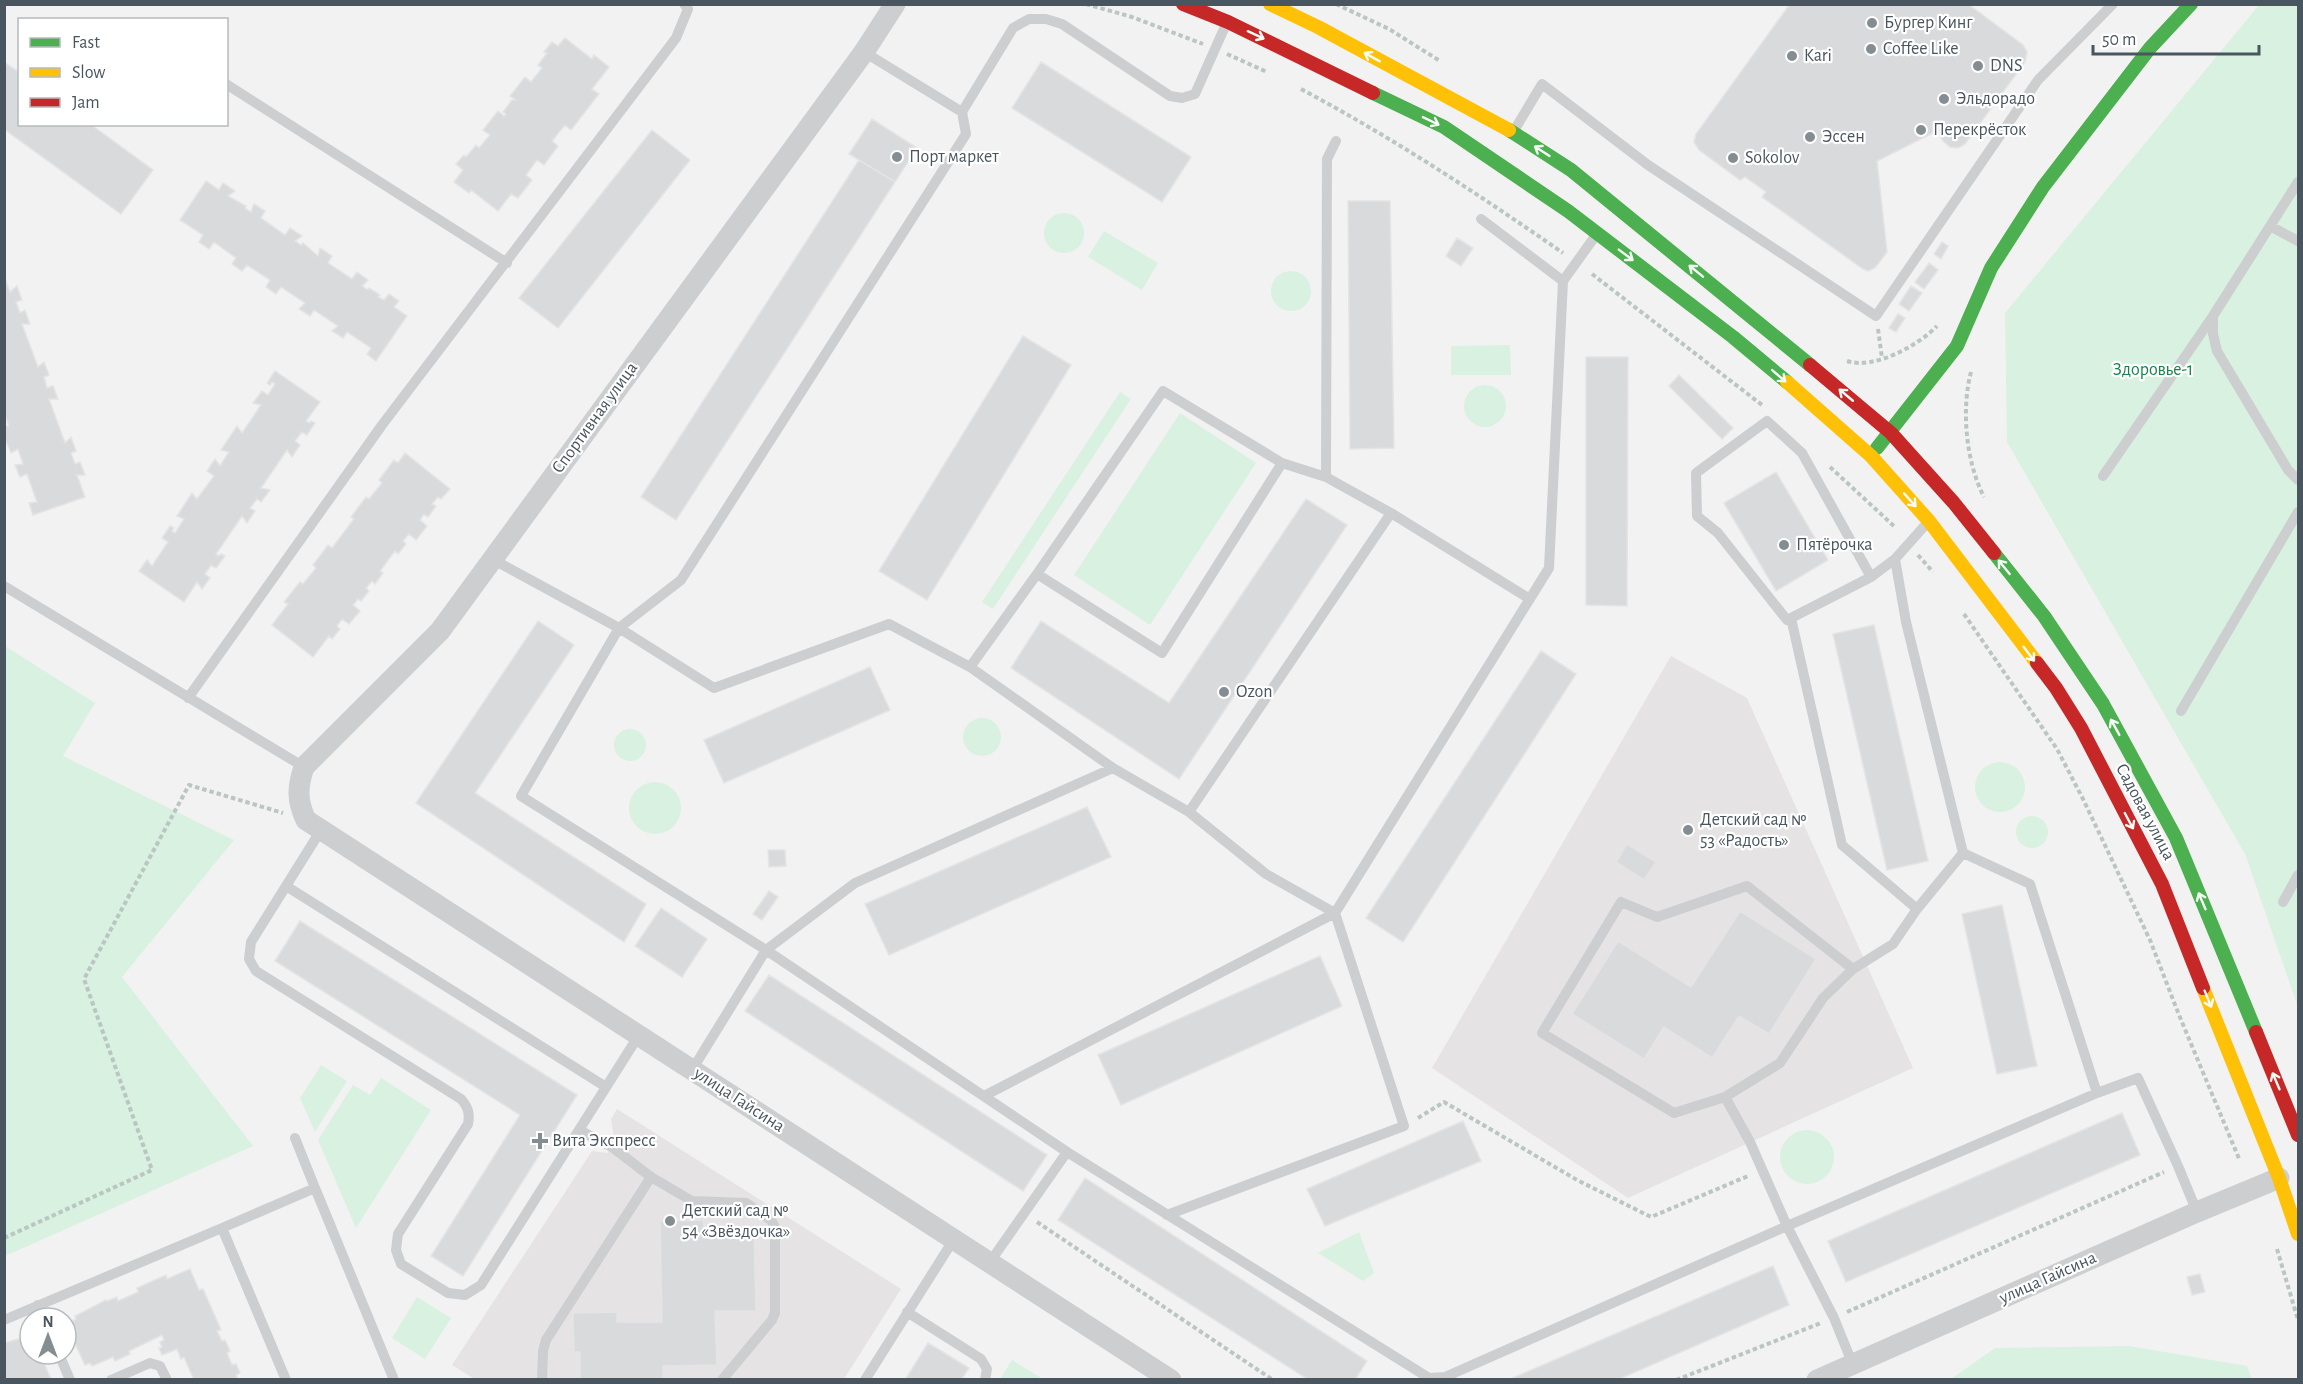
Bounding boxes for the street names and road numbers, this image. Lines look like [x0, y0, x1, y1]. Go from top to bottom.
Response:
street label: Спортивная улица [549, 359, 641, 477]
street label: Садовая улица [2112, 761, 2178, 863]
street label: улица Гайсина [690, 1064, 787, 1136]
street label: улица Гайсина [1996, 1249, 2099, 1308]

